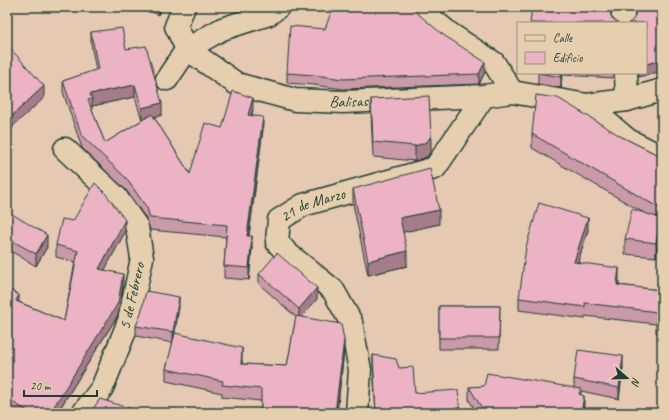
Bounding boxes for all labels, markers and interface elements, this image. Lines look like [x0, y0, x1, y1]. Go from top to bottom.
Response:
legend [517, 22, 647, 74]
text: Calle [553, 30, 573, 46]
text: Edificio [553, 50, 583, 66]
street label: Balisas [329, 91, 370, 112]
street label: 21 de Marzo [277, 183, 348, 227]
street label: 5 de Febrero [115, 259, 150, 331]
north arrow [607, 358, 647, 398]
scale bar [24, 372, 97, 398]
text: N [628, 376, 644, 389]
text: 20 m [30, 378, 52, 394]

